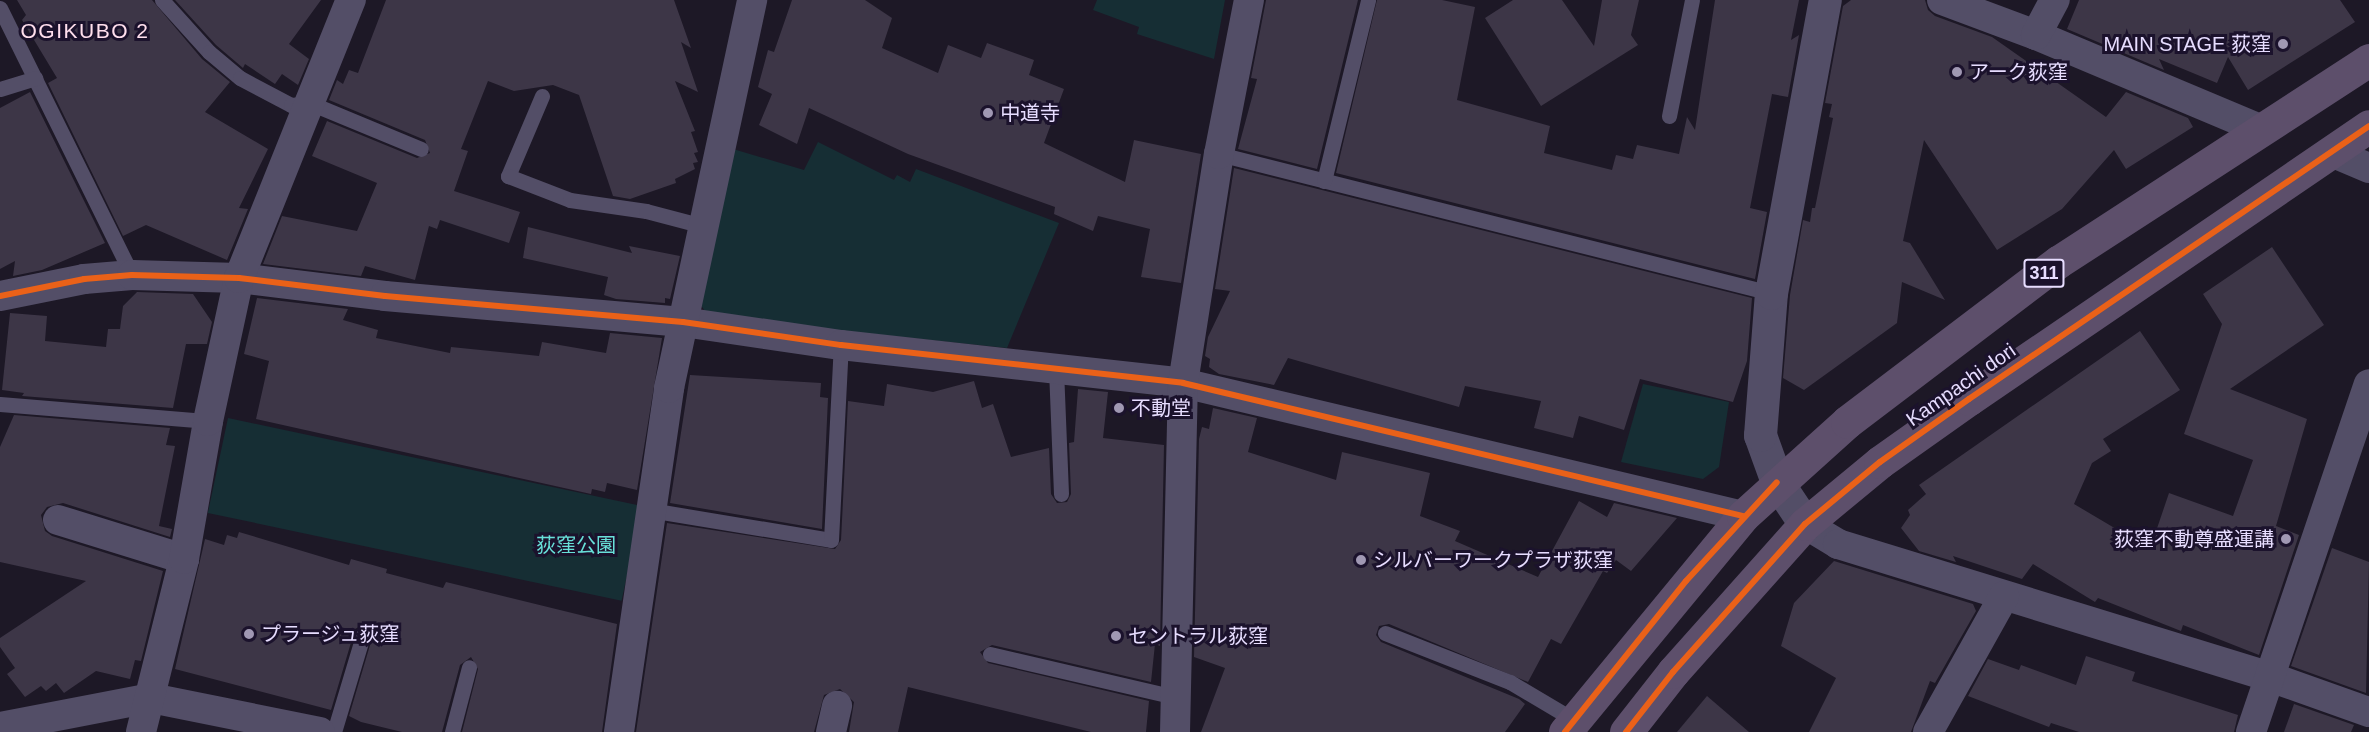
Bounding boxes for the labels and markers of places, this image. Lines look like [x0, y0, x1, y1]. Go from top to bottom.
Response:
place label: MAIN STAGE 荻窪 [2104, 32, 2271, 56]
marker: MAIN STAGE 荻窪 [2276, 37, 2290, 51]
place label: アーク荻窪 [1969, 60, 2068, 84]
marker: アーク荻窪 [1950, 65, 1964, 79]
place label: 中道寺 [1000, 101, 1060, 125]
marker: 中道寺 [981, 106, 995, 120]
place label: 不動堂 [1131, 396, 1191, 420]
marker: 不動堂 [1112, 401, 1126, 415]
place label: 荻窪不動尊盛運講 [2114, 527, 2274, 551]
marker: 荻窪不動尊盛運講 [2279, 532, 2293, 546]
place label: シルバーワークプラザ荻窪 [1373, 548, 1613, 572]
marker: シルバーワークプラザ荻窪 [1354, 553, 1368, 567]
place label: プラージュ荻窪 [261, 622, 401, 646]
place label: セントラル荻窪 [1128, 624, 1268, 648]
marker: プラージュ荻窪 [242, 627, 256, 641]
marker: セントラル荻窪 [1109, 629, 1123, 643]

